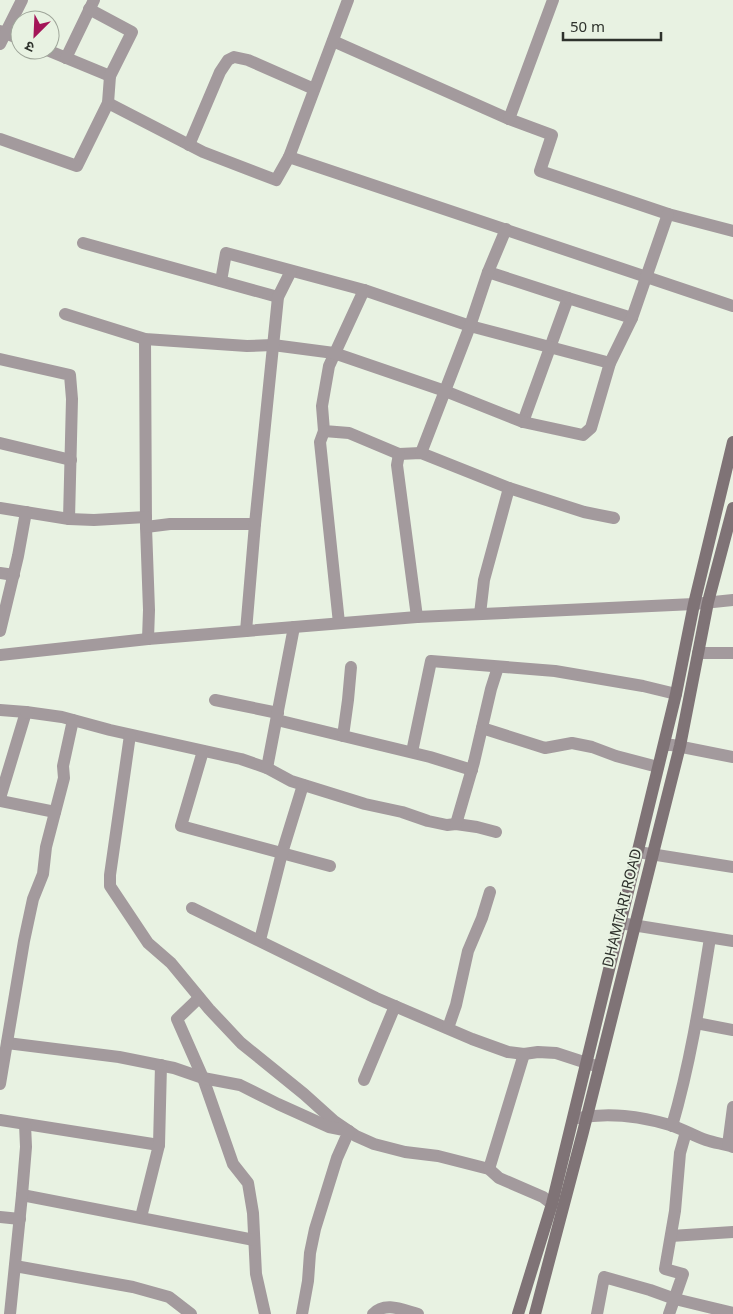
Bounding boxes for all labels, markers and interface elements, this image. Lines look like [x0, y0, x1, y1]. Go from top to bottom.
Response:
north arrow [10, 10, 60, 60]
scale bar [563, 10, 660, 42]
text: 50 m [570, 16, 605, 36]
text: उ [21, 37, 37, 58]
street label: DHAMTARI ROAD [597, 846, 645, 969]

